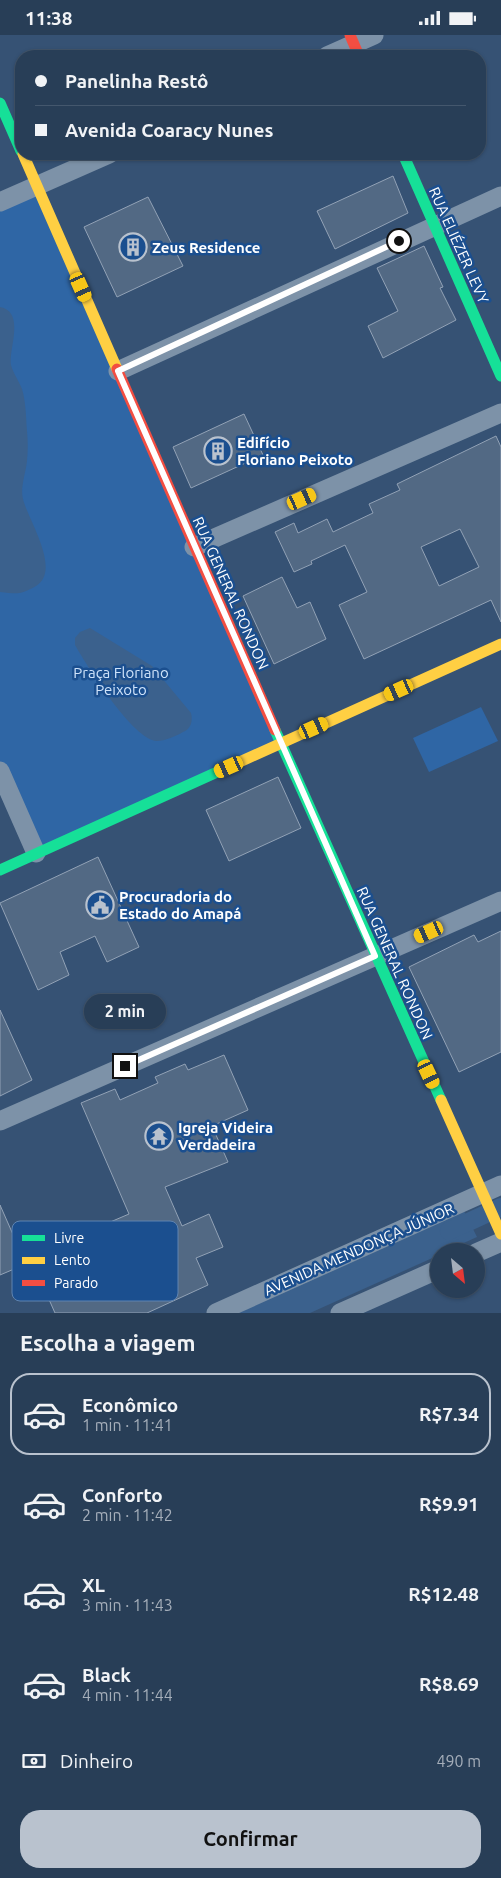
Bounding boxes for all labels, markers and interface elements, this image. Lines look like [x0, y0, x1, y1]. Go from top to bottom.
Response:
text: 11:38 [25, 7, 73, 29]
text: Panelinha Restô [65, 70, 209, 92]
text: Avenida Coaracy Nunes [65, 119, 273, 141]
street label: RUA ELIÉZER LEVY [426, 184, 492, 306]
route start [388, 230, 410, 252]
building icon: Zeus Residence [118, 232, 148, 262]
place label: Zeus Residence [152, 239, 260, 256]
car [68, 270, 93, 304]
place label: Edifício Floriano Peixoto [237, 434, 353, 468]
building icon: Edifício Floriano Peixoto [203, 436, 233, 466]
car [285, 486, 318, 512]
street label: RUA GENERAL RONDON [190, 514, 272, 672]
park label: Praça Floriano Peixoto [73, 664, 169, 698]
car [382, 677, 415, 703]
car [297, 715, 330, 741]
car [212, 754, 245, 780]
street label: RUA GENERAL RONDON [354, 884, 436, 1042]
place label: Procuradoria do Estado do Amapá [119, 888, 241, 922]
public building icon: Procuradoria do Estado do Amapá [85, 890, 115, 920]
car [412, 919, 445, 945]
callout: 2 min [84, 993, 166, 1029]
text: 2 min [105, 1002, 145, 1020]
route end [114, 1055, 136, 1077]
car [415, 1057, 442, 1091]
place label: Igreja Videira Verdadeira [178, 1119, 273, 1153]
temple icon: Igreja Videira Verdadeira [144, 1121, 174, 1151]
street label: AVENIDA MENDONÇA JÚNIOR [261, 1199, 457, 1299]
legend [12, 1221, 178, 1301]
text: Livre [54, 1230, 84, 1246]
north arrow [430, 1243, 485, 1297]
map controls [430, 1243, 485, 1298]
text: Lento [54, 1252, 91, 1268]
text: Parado [54, 1275, 98, 1291]
text: Escolha a viagem [20, 1330, 195, 1355]
icon: car [22, 1392, 67, 1437]
text: Econômico [82, 1394, 178, 1416]
text: R$7.34 [419, 1403, 479, 1425]
text: 1 min · 11:41 [82, 1416, 173, 1434]
icon: car [22, 1482, 67, 1527]
text: Conforto [82, 1484, 163, 1506]
text: R$9.91 [419, 1493, 479, 1515]
text: 2 min · 11:42 [82, 1506, 173, 1524]
icon: car [22, 1572, 67, 1617]
text: XL [82, 1574, 105, 1596]
text: R$12.48 [408, 1583, 479, 1605]
text: 3 min · 11:43 [82, 1596, 173, 1614]
icon: car [22, 1662, 67, 1707]
text: Black [82, 1664, 131, 1686]
text: R$8.69 [419, 1673, 479, 1695]
text: 4 min · 11:44 [82, 1686, 173, 1704]
icon: cash [20, 1747, 48, 1775]
text: Dinheiro [60, 1750, 133, 1772]
text: 490 m [436, 1752, 481, 1770]
button: Confirmar [20, 1810, 481, 1868]

